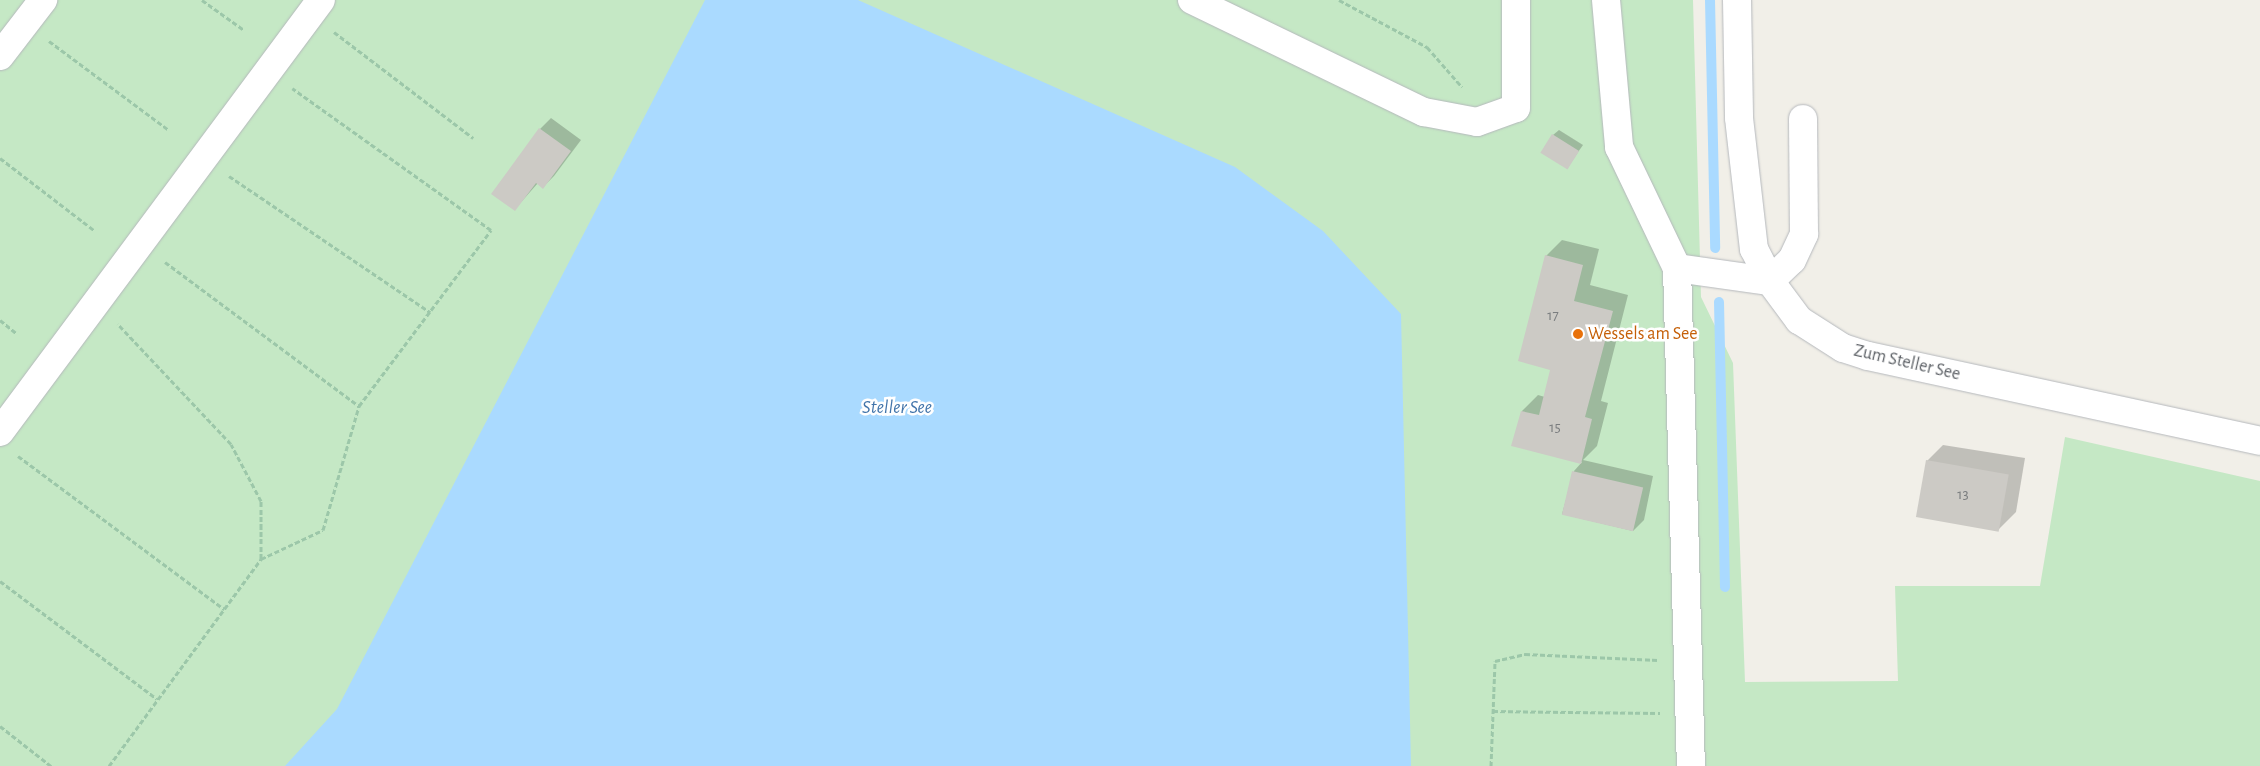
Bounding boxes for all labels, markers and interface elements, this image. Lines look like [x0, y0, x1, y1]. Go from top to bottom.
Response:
house number: 17 [1547, 307, 1559, 325]
place label: Wessels am See [1588, 323, 1698, 345]
marker: Wessels am See [1572, 328, 1584, 340]
street label: Zum Steller See [1852, 340, 1962, 386]
water label: Steller See [862, 397, 932, 419]
house number: 15 [1549, 419, 1561, 437]
house number: 13 [1957, 486, 1969, 504]

